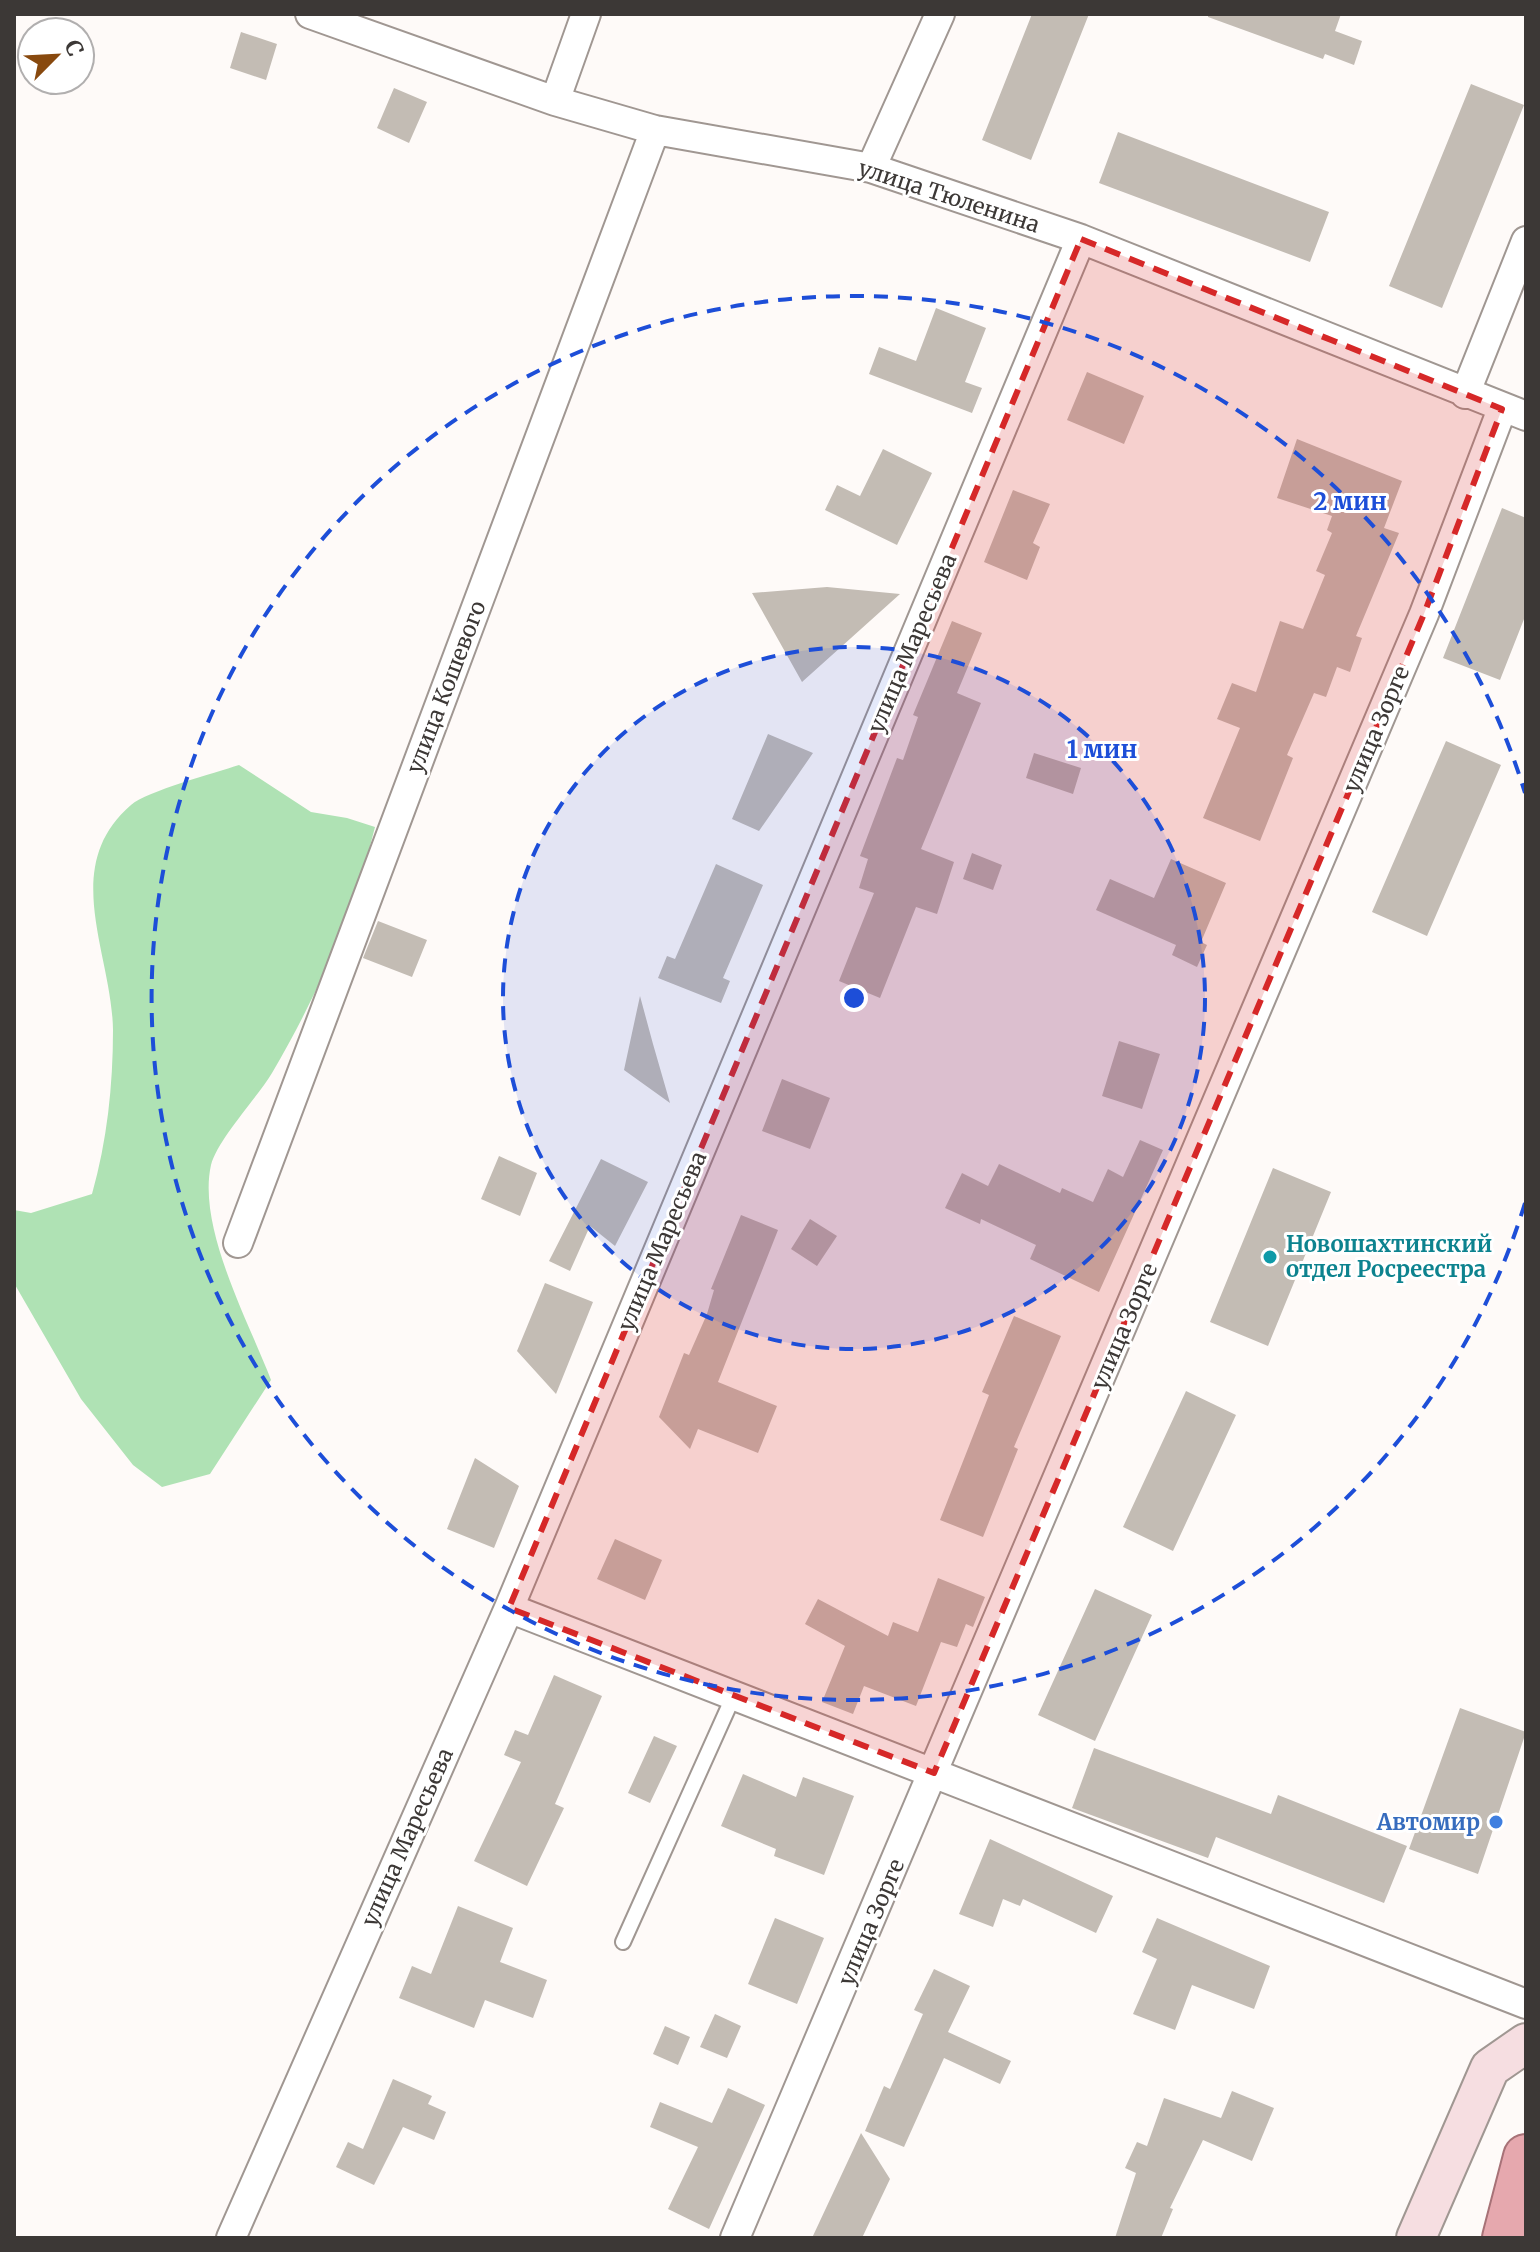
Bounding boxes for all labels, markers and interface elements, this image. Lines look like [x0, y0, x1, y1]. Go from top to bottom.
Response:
north arrow [16, 16, 96, 96]
text: С [59, 36, 90, 60]
street label: улица Тюленина [855, 153, 1043, 239]
text: 2 мин [1313, 486, 1387, 517]
street label: улица Маресьева [862, 549, 963, 737]
street label: улица Кошевого [400, 597, 492, 777]
street label: улица Зорге [1337, 662, 1415, 796]
text: 1 мин [1067, 734, 1137, 765]
centre of rings [840, 984, 868, 1012]
street label: улица Маресьева [612, 1147, 713, 1335]
place label: Новошахтинский отдел Росреестра [1286, 1230, 1492, 1283]
marker: Новошахтинский отдел Росреестра [1261, 1248, 1279, 1266]
street label: улица Зорге [1085, 1259, 1163, 1393]
street label: улица Маресьева [355, 1743, 459, 1931]
place label: Автомир [1376, 1808, 1480, 1836]
marker: Автомир [1487, 1813, 1505, 1831]
street label: улица Зорге [832, 1855, 910, 1989]

